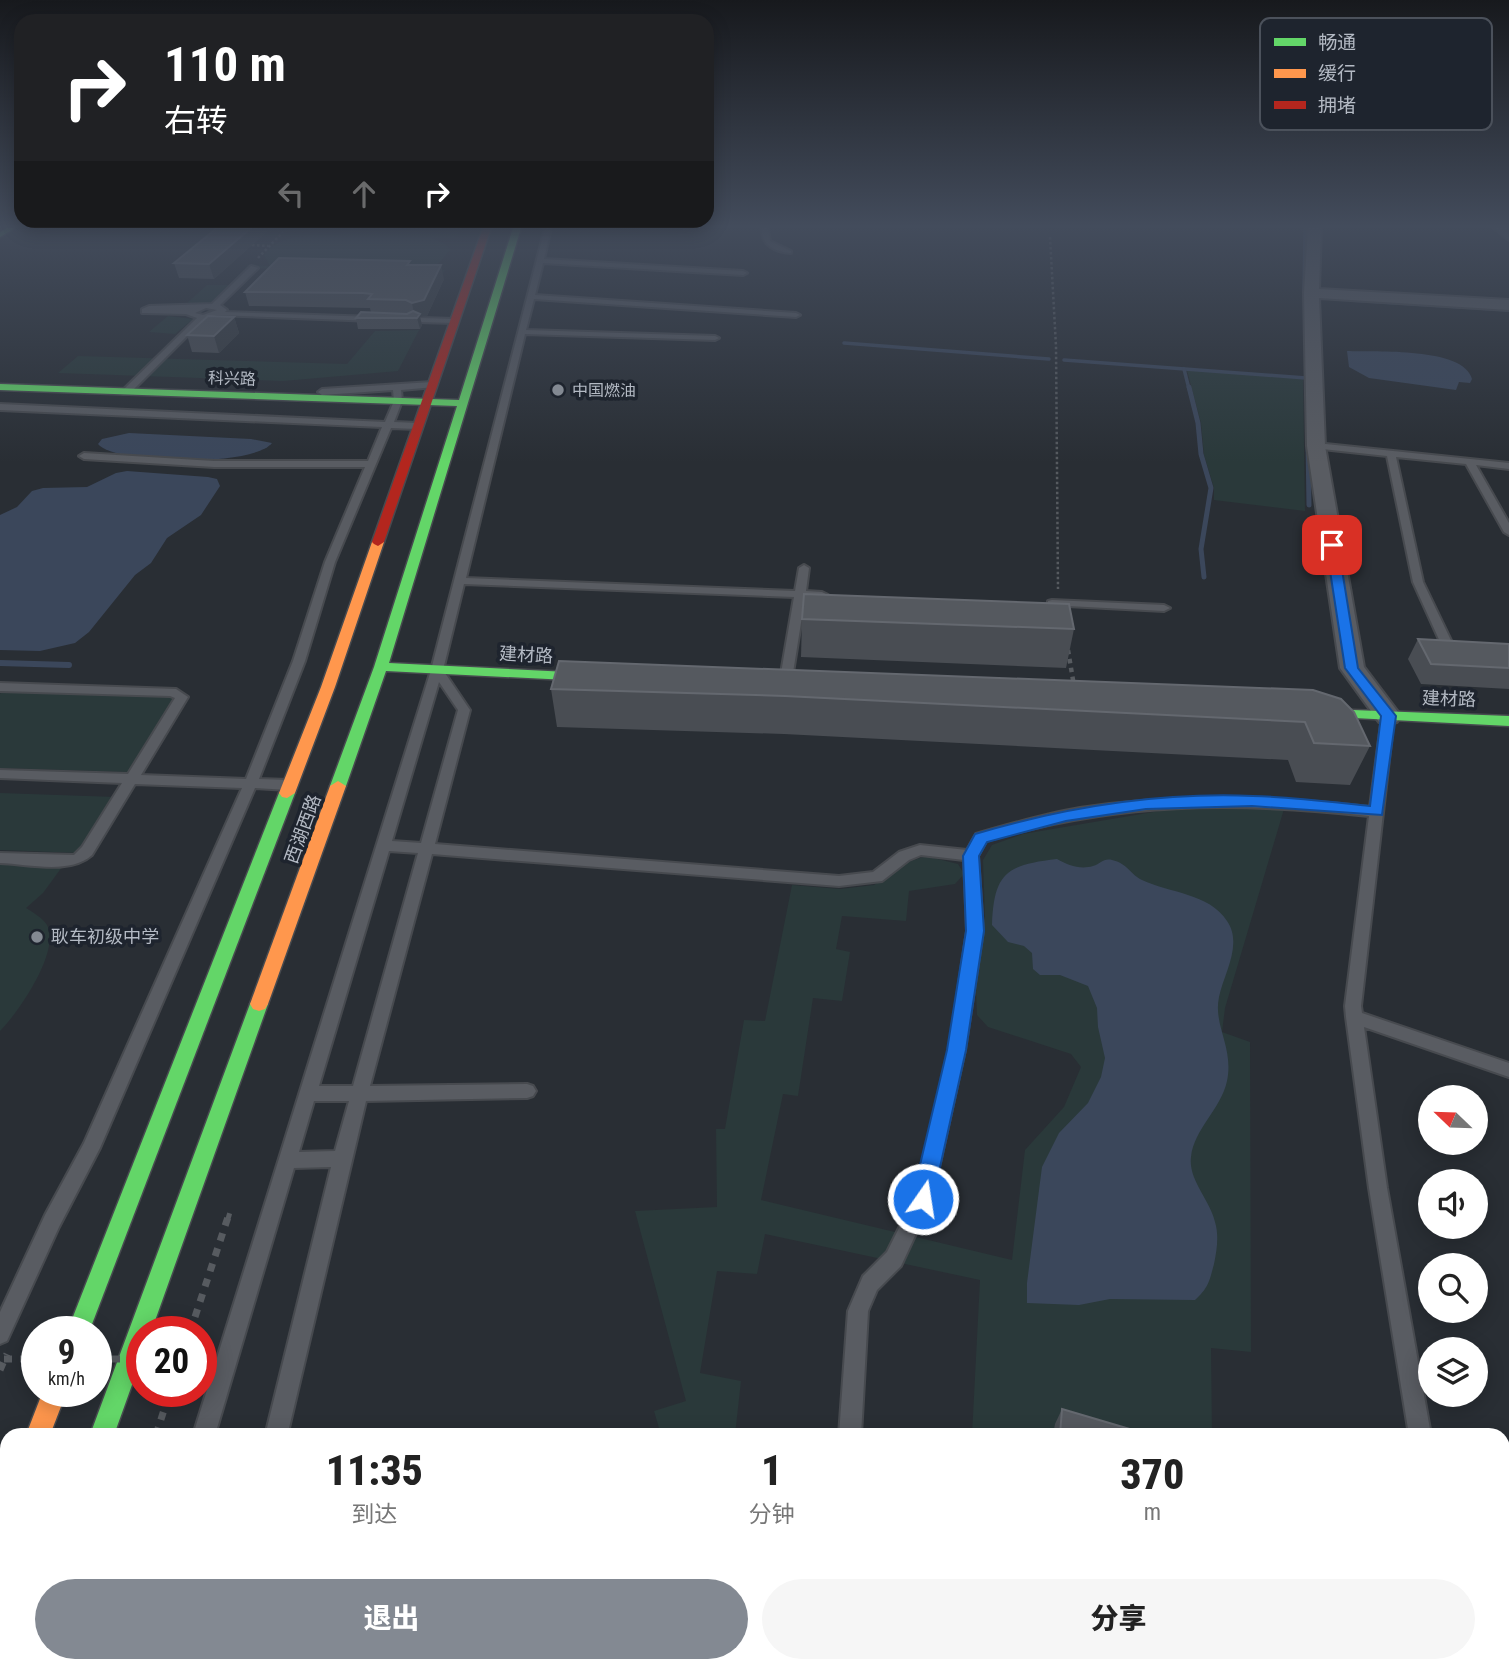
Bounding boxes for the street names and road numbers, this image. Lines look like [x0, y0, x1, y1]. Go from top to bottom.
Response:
street label: 科兴路 [208, 368, 256, 389]
street label: 建材路 [499, 643, 554, 666]
street label: 建材路 [1422, 687, 1476, 710]
street label: 西湖西路 [280, 791, 325, 866]

